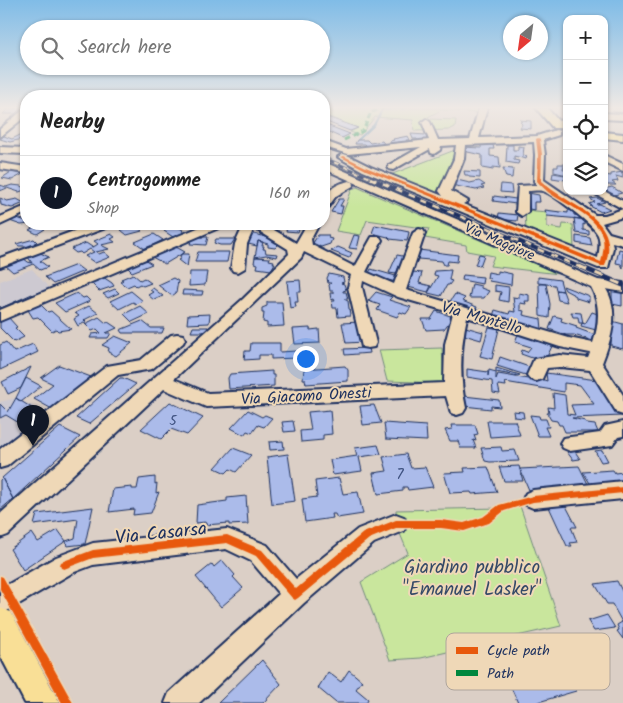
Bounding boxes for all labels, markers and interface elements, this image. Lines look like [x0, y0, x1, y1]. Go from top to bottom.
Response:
north arrow [503, 15, 548, 60]
map controls [563, 15, 608, 195]
button: + [563, 15, 608, 60]
search box [20, 20, 330, 75]
text: Search here [78, 33, 172, 63]
icon: search [38, 34, 66, 62]
button: − [563, 60, 608, 105]
button: locate [563, 105, 608, 150]
text: Nearby [40, 106, 105, 139]
button: layers [563, 150, 608, 195]
text: Centrogomme [87, 166, 201, 196]
text: 1 [54, 181, 58, 206]
text: 160 m [269, 181, 310, 206]
text: Shop [87, 196, 119, 221]
street label: Via Maggiore [461, 217, 539, 267]
street label: Via Montello [438, 295, 525, 342]
your location [293, 346, 319, 372]
street label: Via Giacomo Onesti [240, 381, 373, 412]
pin: 1 [17, 405, 49, 446]
house number: 5 [169, 410, 178, 432]
house number: 7 [396, 462, 404, 487]
street label: Via Casarsa [114, 514, 208, 554]
park label: Giardino pubblico "Emanuel Lasker" [403, 553, 541, 605]
legend [446, 633, 610, 690]
text: Cycle path [487, 640, 550, 662]
text: Path [487, 663, 514, 685]

